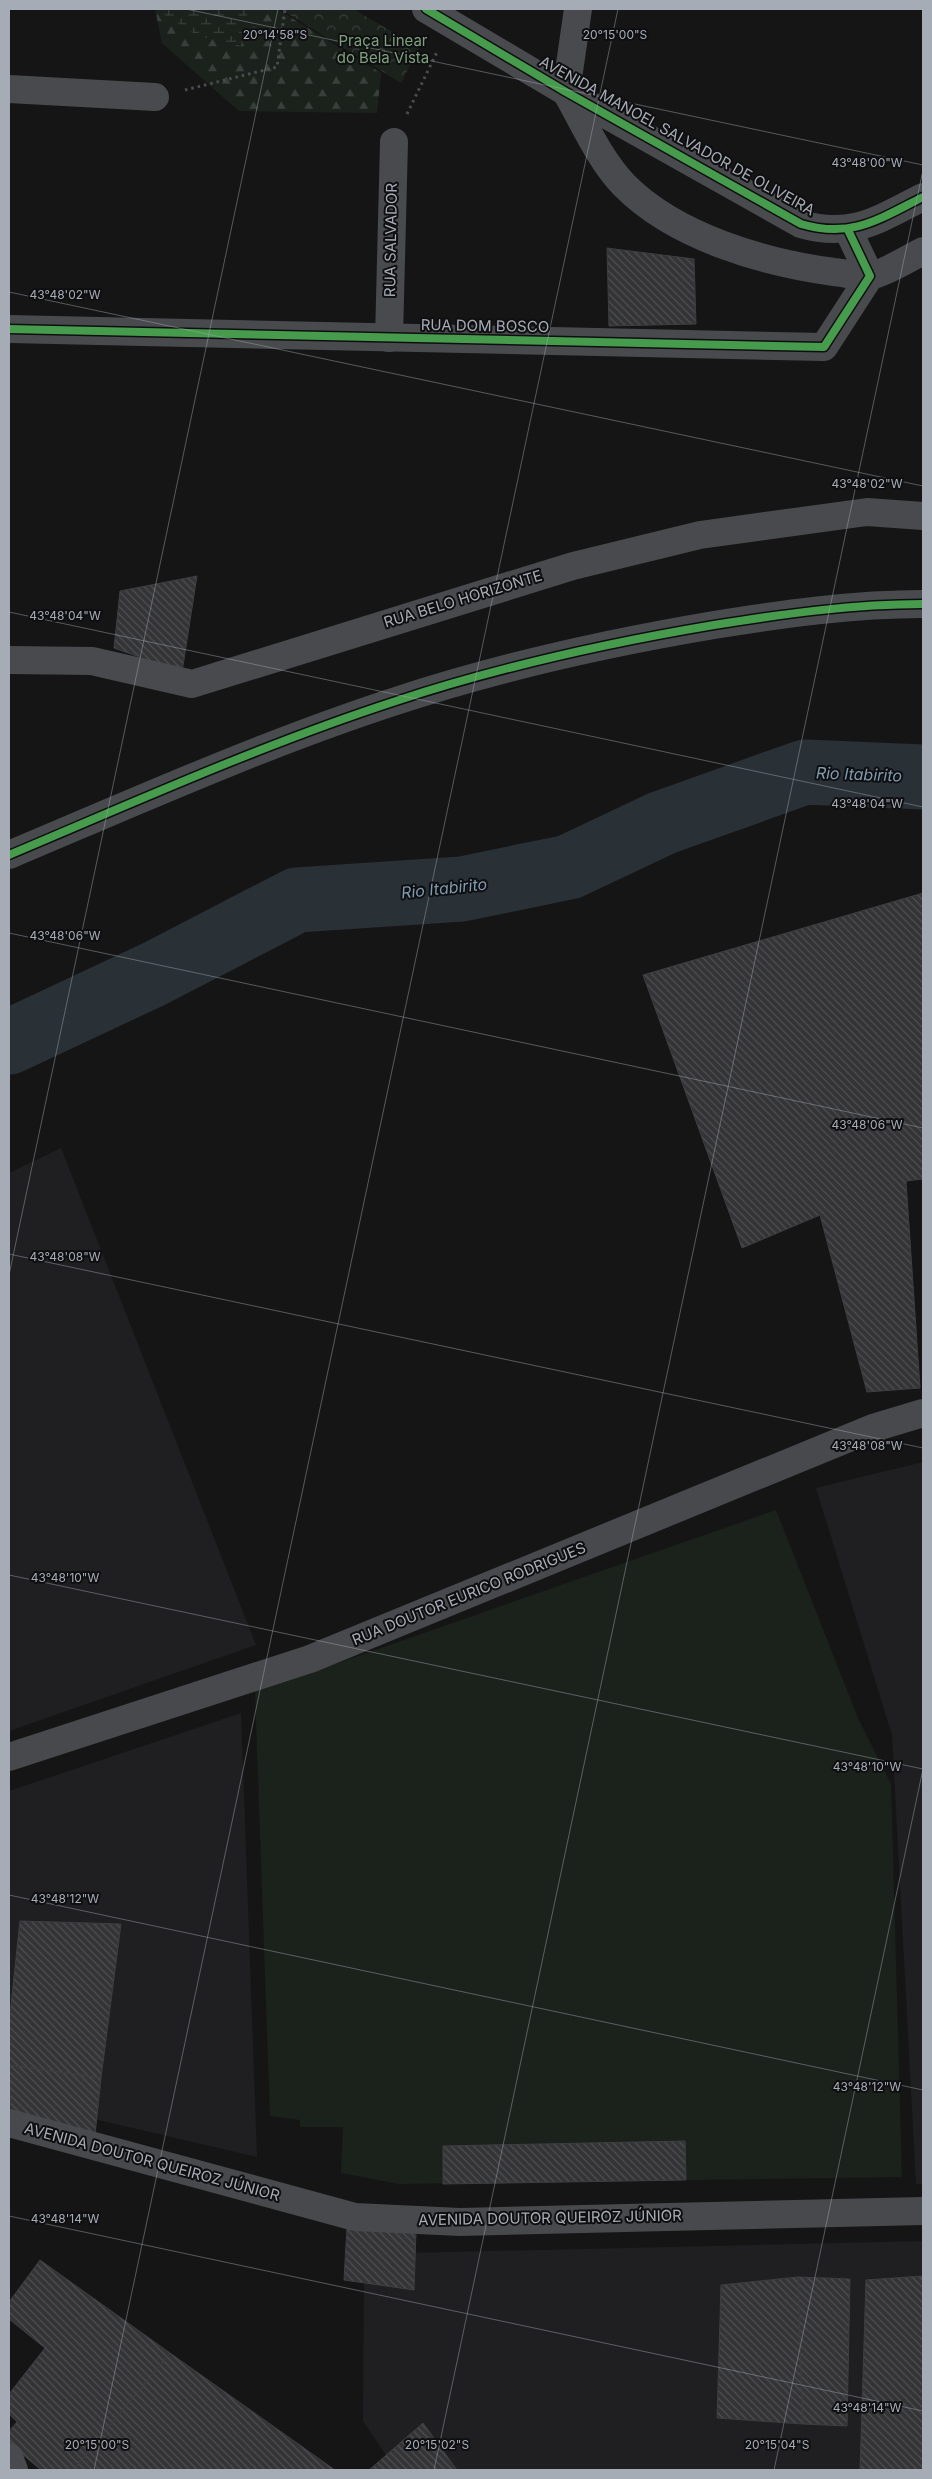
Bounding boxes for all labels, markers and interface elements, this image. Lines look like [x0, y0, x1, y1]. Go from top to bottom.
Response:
text: 20°14'58"S [243, 27, 308, 42]
text: 20°15'00"S [583, 27, 648, 42]
park label: Praça Linear do Bela Vista [337, 31, 429, 67]
street label: AVENIDA MANOEL SALVADOR DE OLIVEIRA [536, 52, 818, 220]
text: 43°48'00"W [831, 155, 903, 170]
street label: RUA SALVADOR [380, 182, 401, 297]
text: 43°48'02"W [30, 287, 101, 302]
street label: RUA DOM BOSCO [421, 315, 549, 336]
text: 43°48'02"W [832, 476, 903, 491]
street label: RUA BELO HORIZONTE [381, 565, 544, 632]
text: 43°48'04"W [29, 608, 101, 623]
water label: Rio Itabirito [816, 763, 902, 785]
text: 43°48'04"W [831, 796, 903, 811]
water label: Rio Itabirito [400, 874, 488, 902]
text: 43°48'06"W [29, 928, 101, 943]
text: 43°48'06"W [831, 1117, 903, 1132]
text: 43°48'08"W [29, 1249, 101, 1264]
text: 43°48'08"W [831, 1438, 903, 1453]
street label: RUA DOUTOR EURICO RODRIGUES [349, 1538, 588, 1649]
text: 43°48'10"W [31, 1570, 99, 1585]
text: 43°48'10"W [833, 1759, 901, 1774]
text: 43°48'12"W [31, 1891, 99, 1906]
text: 43°48'12"W [833, 2079, 901, 2094]
street label: AVENIDA DOUTOR QUEIROZ JÚNIOR [22, 2118, 282, 2205]
street label: AVENIDA DOUTOR QUEIROZ JÚNIOR [418, 2206, 682, 2229]
text: 43°48'14"W [31, 2211, 100, 2226]
text: 43°48'14"W [833, 2400, 902, 2415]
text: 20°15'00"S [65, 2437, 130, 2452]
text: 20°15'02"S [405, 2437, 469, 2452]
text: 20°15'04"S [745, 2437, 810, 2452]

